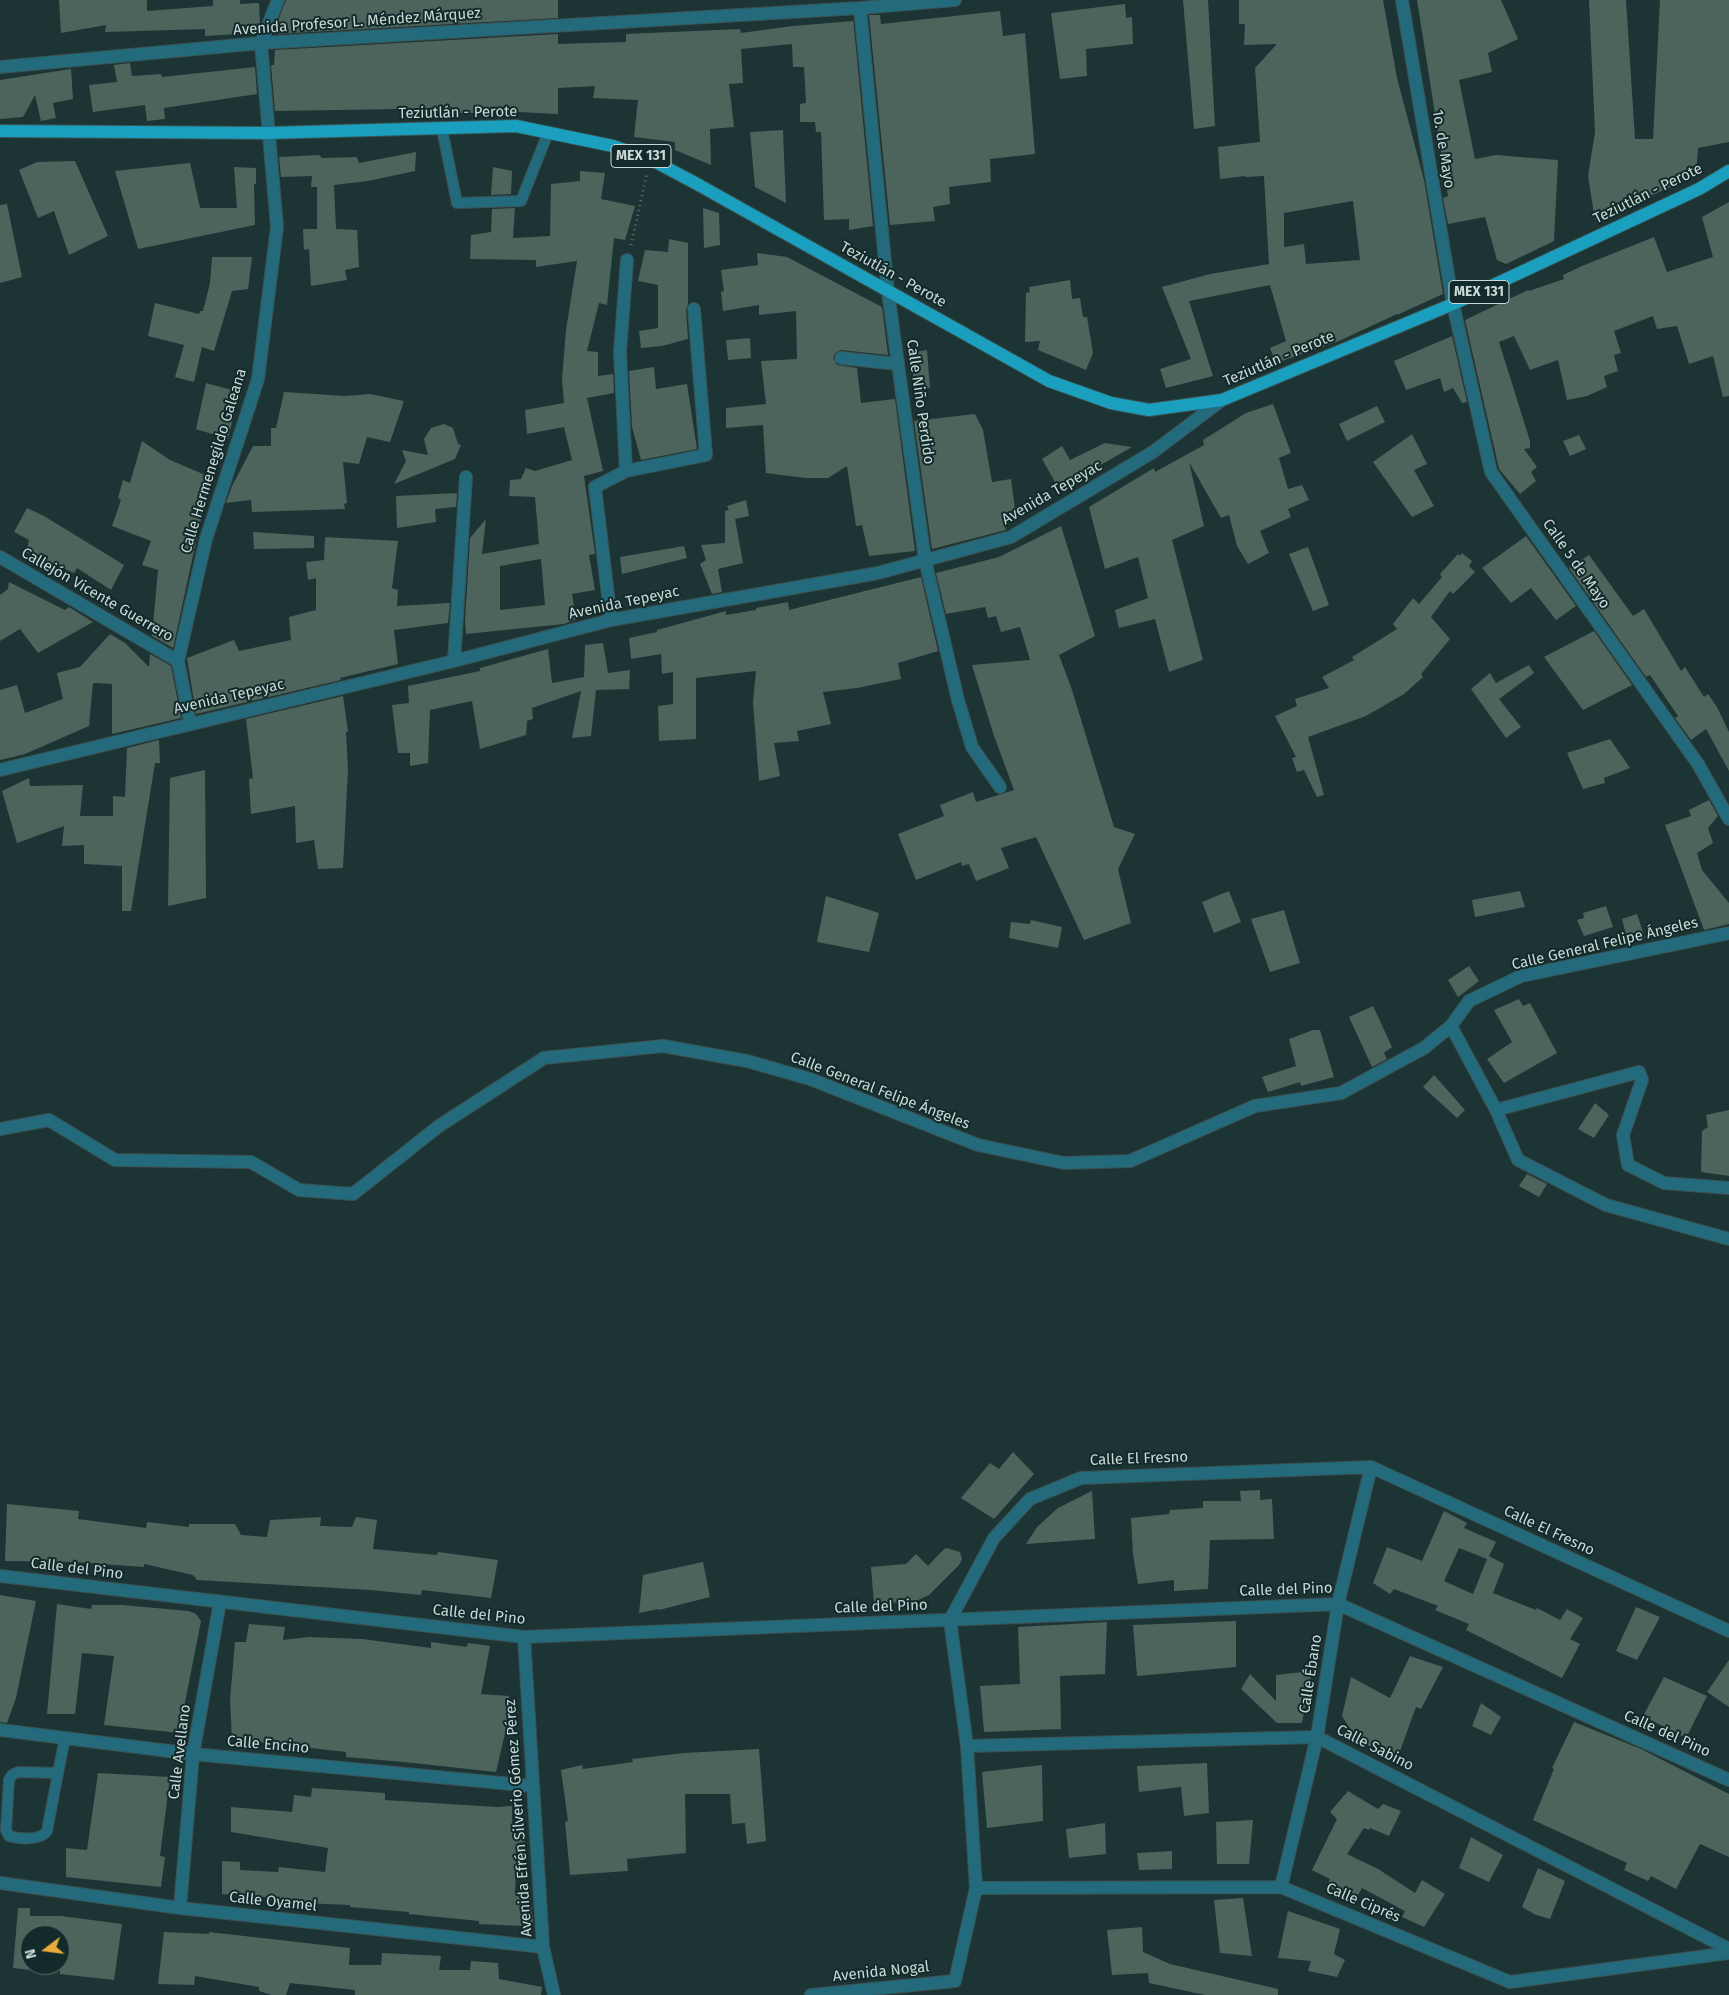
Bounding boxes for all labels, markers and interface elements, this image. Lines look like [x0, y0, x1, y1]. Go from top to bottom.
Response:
street label: Avenida Profesor L. Méndez Márquez [233, 4, 481, 40]
street label: Teziutlán - Perote [398, 103, 518, 123]
street label: 1o. de Mayo [1428, 108, 1458, 190]
road number: MEX 131 [611, 144, 671, 168]
street label: Teziutlán - Perote [1591, 160, 1705, 228]
street label: Teziutlán - Perote [837, 238, 949, 312]
road number: MEX 131 [1449, 280, 1509, 304]
street label: Teziutlán - Perote [1221, 327, 1337, 391]
street label: Calle Niño Perdido [902, 338, 938, 466]
street label: Calle Hermenegildo Galeana [177, 366, 251, 556]
street label: Avenida Tepeyac [999, 457, 1105, 529]
street label: Calle 5 de Mayo [1538, 516, 1614, 612]
street label: Callejón Vicente Guerrero [18, 544, 176, 646]
street label: Avenida Tepeyac [567, 582, 681, 624]
street label: Avenida Tepeyac [172, 676, 286, 718]
street label: Calle General Felipe Ángeles [1510, 914, 1700, 974]
street label: Calle General Felipe Ángeles [788, 1048, 972, 1134]
street label: Calle El Fresno [1090, 1448, 1188, 1470]
street label: Calle El Fresno [1501, 1502, 1597, 1560]
street label: Calle del Pino [30, 1554, 124, 1584]
street label: Calle del Pino [1239, 1579, 1333, 1601]
street label: Calle del Pino [834, 1596, 928, 1618]
street label: Calle del Pino [432, 1601, 526, 1629]
street label: Calle Ébano [1296, 1633, 1326, 1715]
street label: Avenida Efrén Silverio Gómez Pérez [502, 1699, 536, 1937]
street label: Calle Avellano [165, 1703, 195, 1801]
street label: Calle del Pino [1621, 1707, 1713, 1761]
street label: Calle Sabino [1333, 1721, 1417, 1775]
street label: Calle Encino [226, 1732, 310, 1758]
street label: Calle Ciprés [1323, 1879, 1403, 1927]
street label: Calle Oyamel [228, 1888, 318, 1916]
north arrow [20, 1925, 70, 1975]
text: N [22, 1947, 40, 1960]
street label: Avenida Nogal [832, 1958, 930, 1986]

